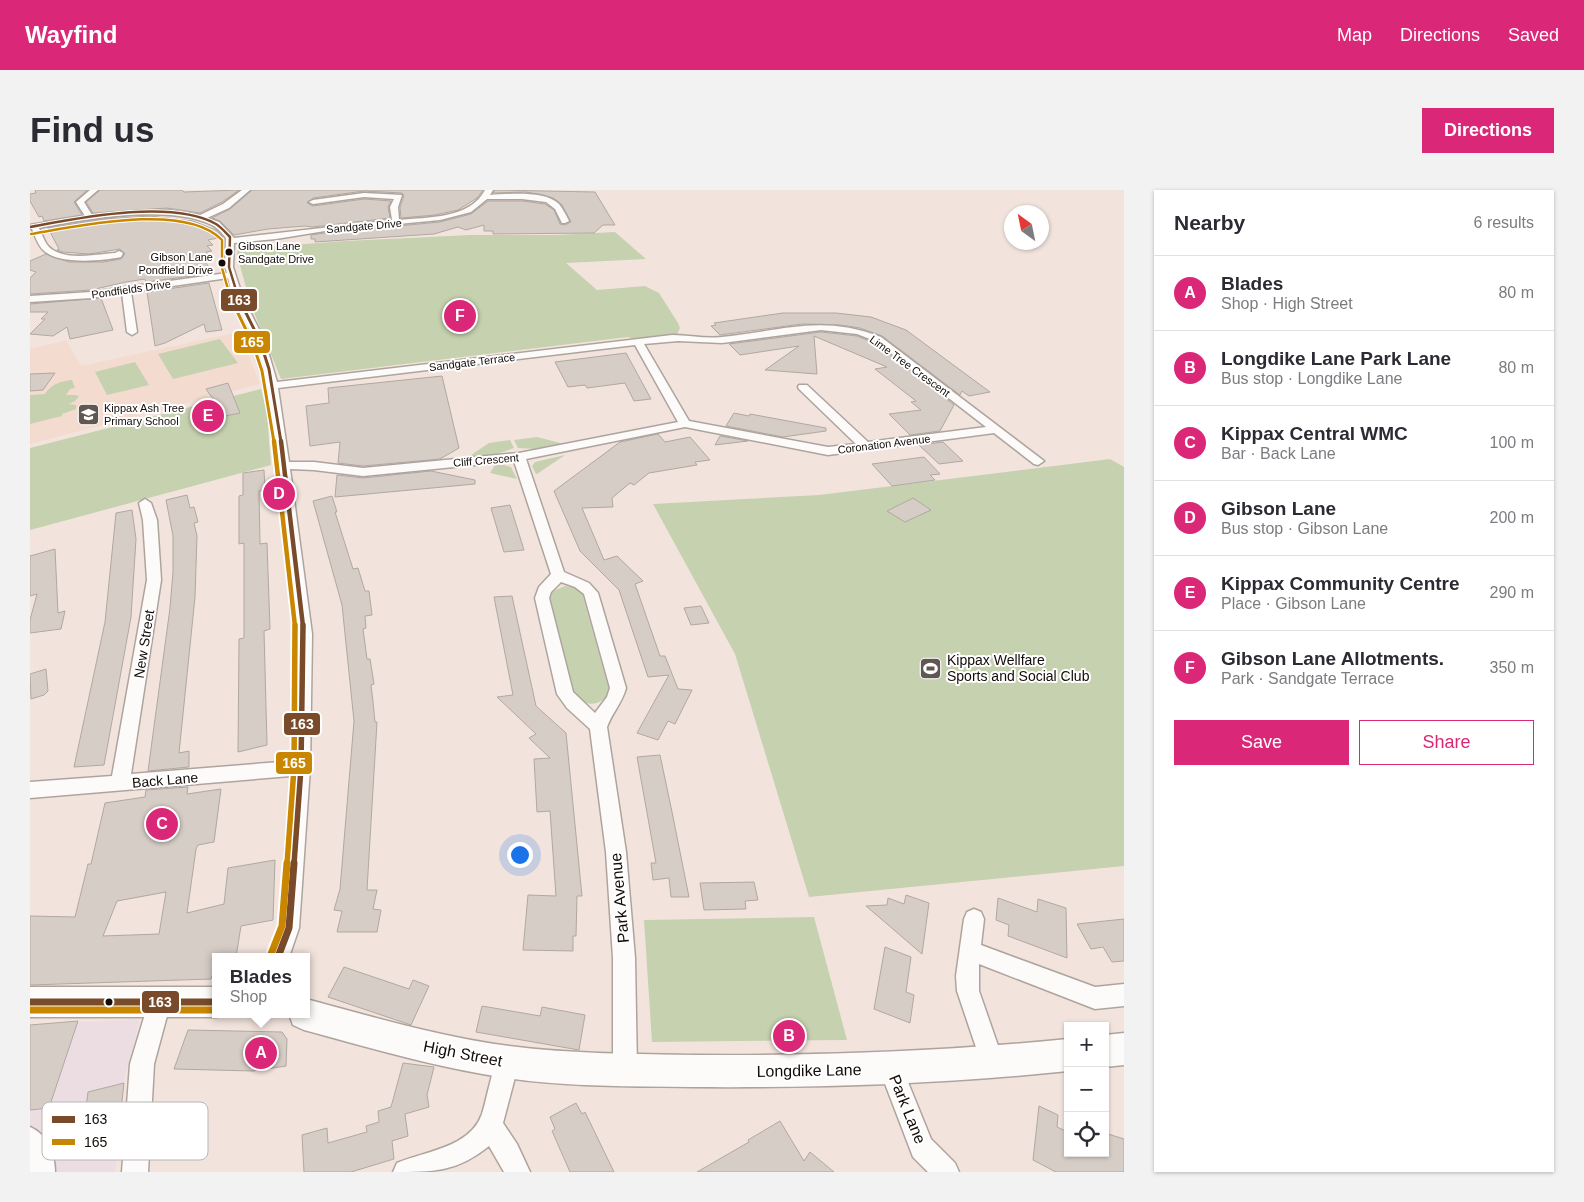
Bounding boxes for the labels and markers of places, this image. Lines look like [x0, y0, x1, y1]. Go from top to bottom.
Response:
place label: Gibson Lane Sandgate Drive [238, 240, 314, 265]
marker: Gibson Lane Sandgate Drive [224, 247, 234, 257]
place label: Gibson Lane Pondfield Drive [138, 251, 213, 276]
marker: Gibson Lane Pondfield Drive [217, 258, 227, 268]
pin: F [444, 297, 476, 335]
pin: E [192, 397, 224, 435]
school or university icon: Kippax Ash Tree Primary School [76, 402, 100, 426]
place label: Kippax Ash Tree Primary School [104, 402, 184, 427]
pin: D [263, 475, 295, 513]
place label: Kippax Wellfare Sports and Social Club [947, 652, 1090, 684]
sports icon: Kippax Wellfare Sports and Social Club [919, 656, 943, 680]
pin: C [146, 805, 178, 843]
unlabelled marker [104, 997, 114, 1007]
pin: B [773, 1017, 805, 1055]
pin: A [245, 1034, 277, 1072]

